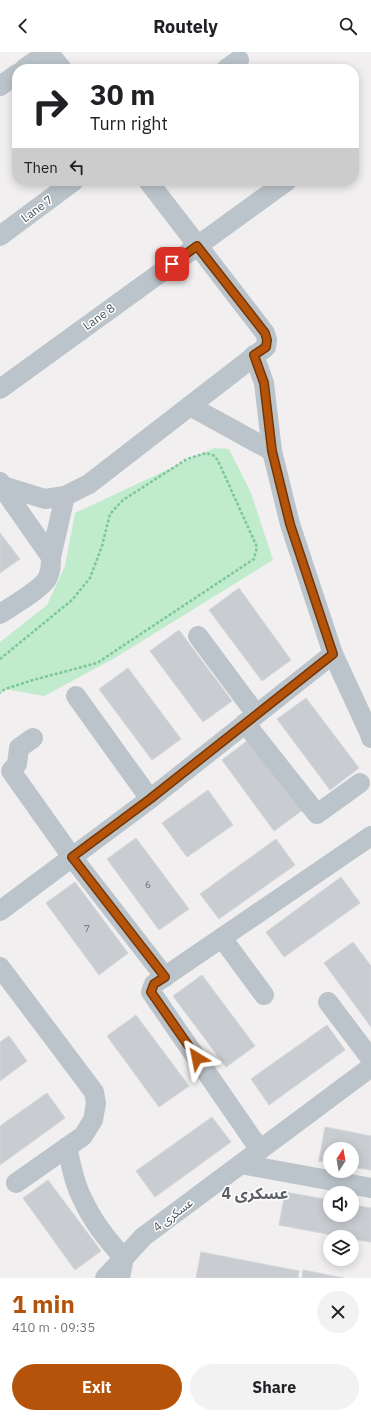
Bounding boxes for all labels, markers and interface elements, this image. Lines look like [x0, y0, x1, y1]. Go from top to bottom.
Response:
icon: back [12, 15, 34, 37]
text: Routely [153, 15, 218, 38]
icon: search [337, 15, 359, 37]
text: 30 m [90, 76, 155, 113]
icon: right [24, 80, 76, 132]
text: Turn right [90, 112, 168, 135]
icon: left [66, 156, 88, 178]
text: Then [24, 158, 58, 177]
street label: Lane 7 [18, 192, 56, 225]
pin [155, 247, 189, 281]
icon: arrive [161, 253, 183, 275]
street label: Lane 8 [80, 300, 118, 333]
house number: 6 [145, 878, 151, 891]
house number: 7 [84, 922, 90, 935]
position arrow [176, 1037, 218, 1079]
north arrow [323, 1142, 359, 1178]
map controls [323, 1142, 359, 1266]
district label: عسکری 4 [221, 1183, 289, 1203]
button: sound [323, 1186, 359, 1222]
street label: عسکری 4 [150, 1195, 196, 1235]
button: layers [323, 1230, 359, 1266]
text: 1 min [12, 1288, 75, 1320]
button: close [317, 1291, 359, 1333]
text: 410 m · 09:35 [12, 1319, 95, 1336]
button: Exit [12, 1364, 182, 1410]
button: Share [190, 1364, 359, 1410]

